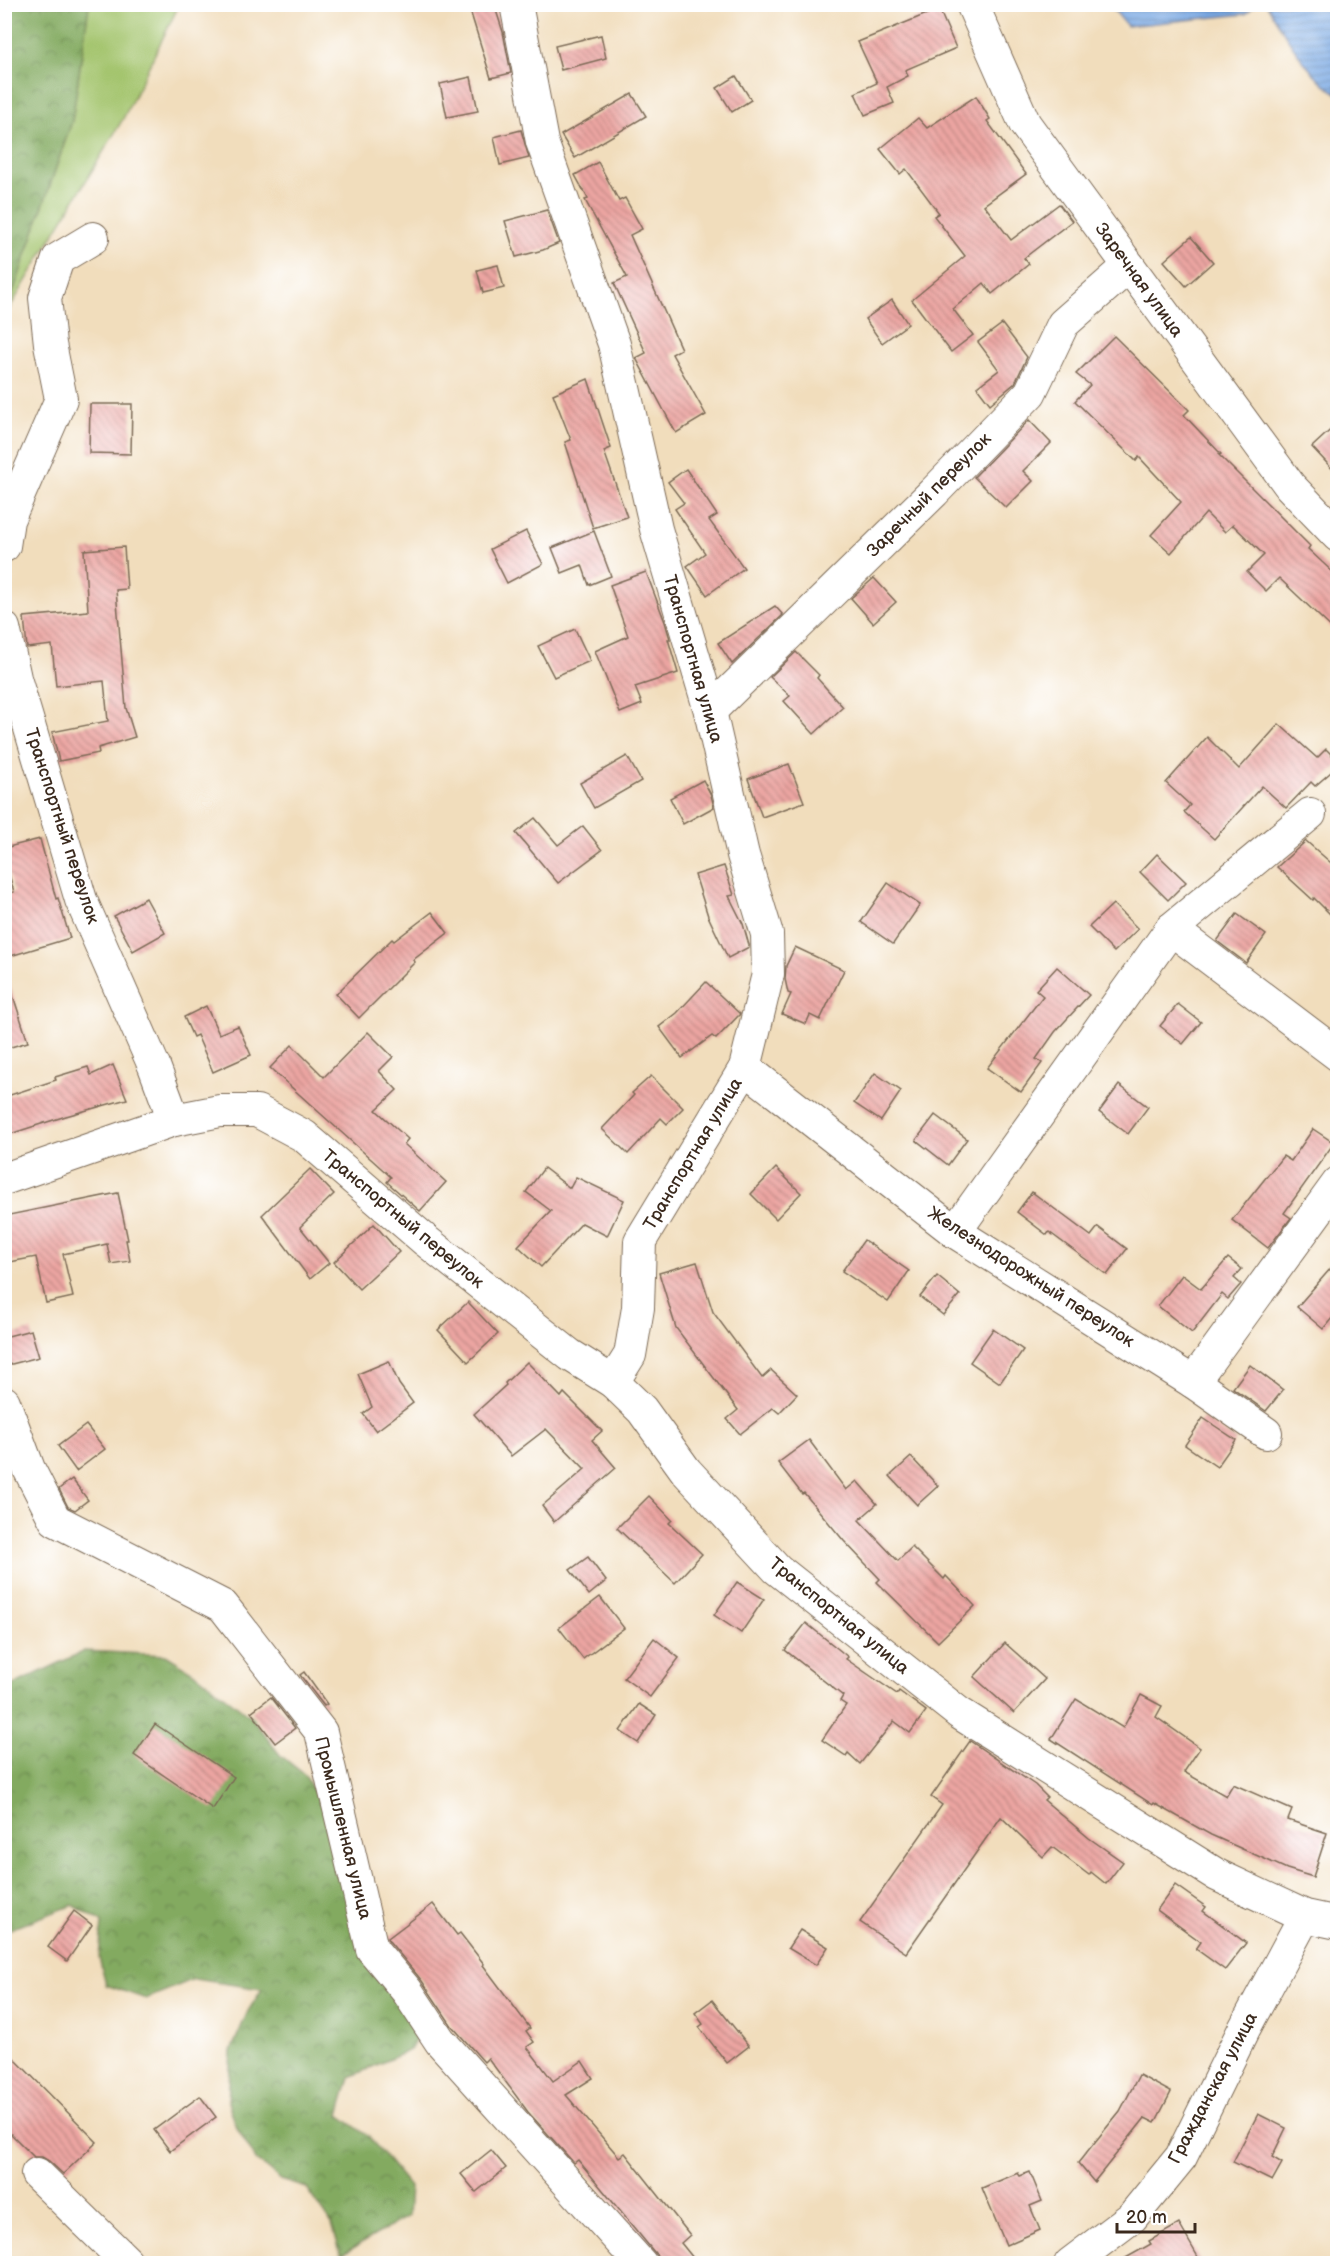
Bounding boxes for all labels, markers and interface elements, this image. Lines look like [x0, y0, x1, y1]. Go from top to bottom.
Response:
street label: Заречная улица [1090, 219, 1188, 342]
street label: Заречный переулок [863, 428, 996, 561]
street label: Транспортная улица [659, 573, 727, 746]
street label: Транспортный переулок [20, 725, 104, 927]
street label: Транспортная улица [639, 1074, 747, 1234]
street label: Транспортный переулок [318, 1145, 488, 1293]
street label: Железнодорожный переулок [924, 1202, 1139, 1352]
street label: Транспортная улица [765, 1553, 913, 1679]
street label: Промышленная улица [310, 1734, 376, 1922]
street label: Гражданская улица [1164, 2008, 1262, 2167]
scale bar [1117, 2196, 1195, 2234]
text: 20 m [1126, 2207, 1167, 2228]

